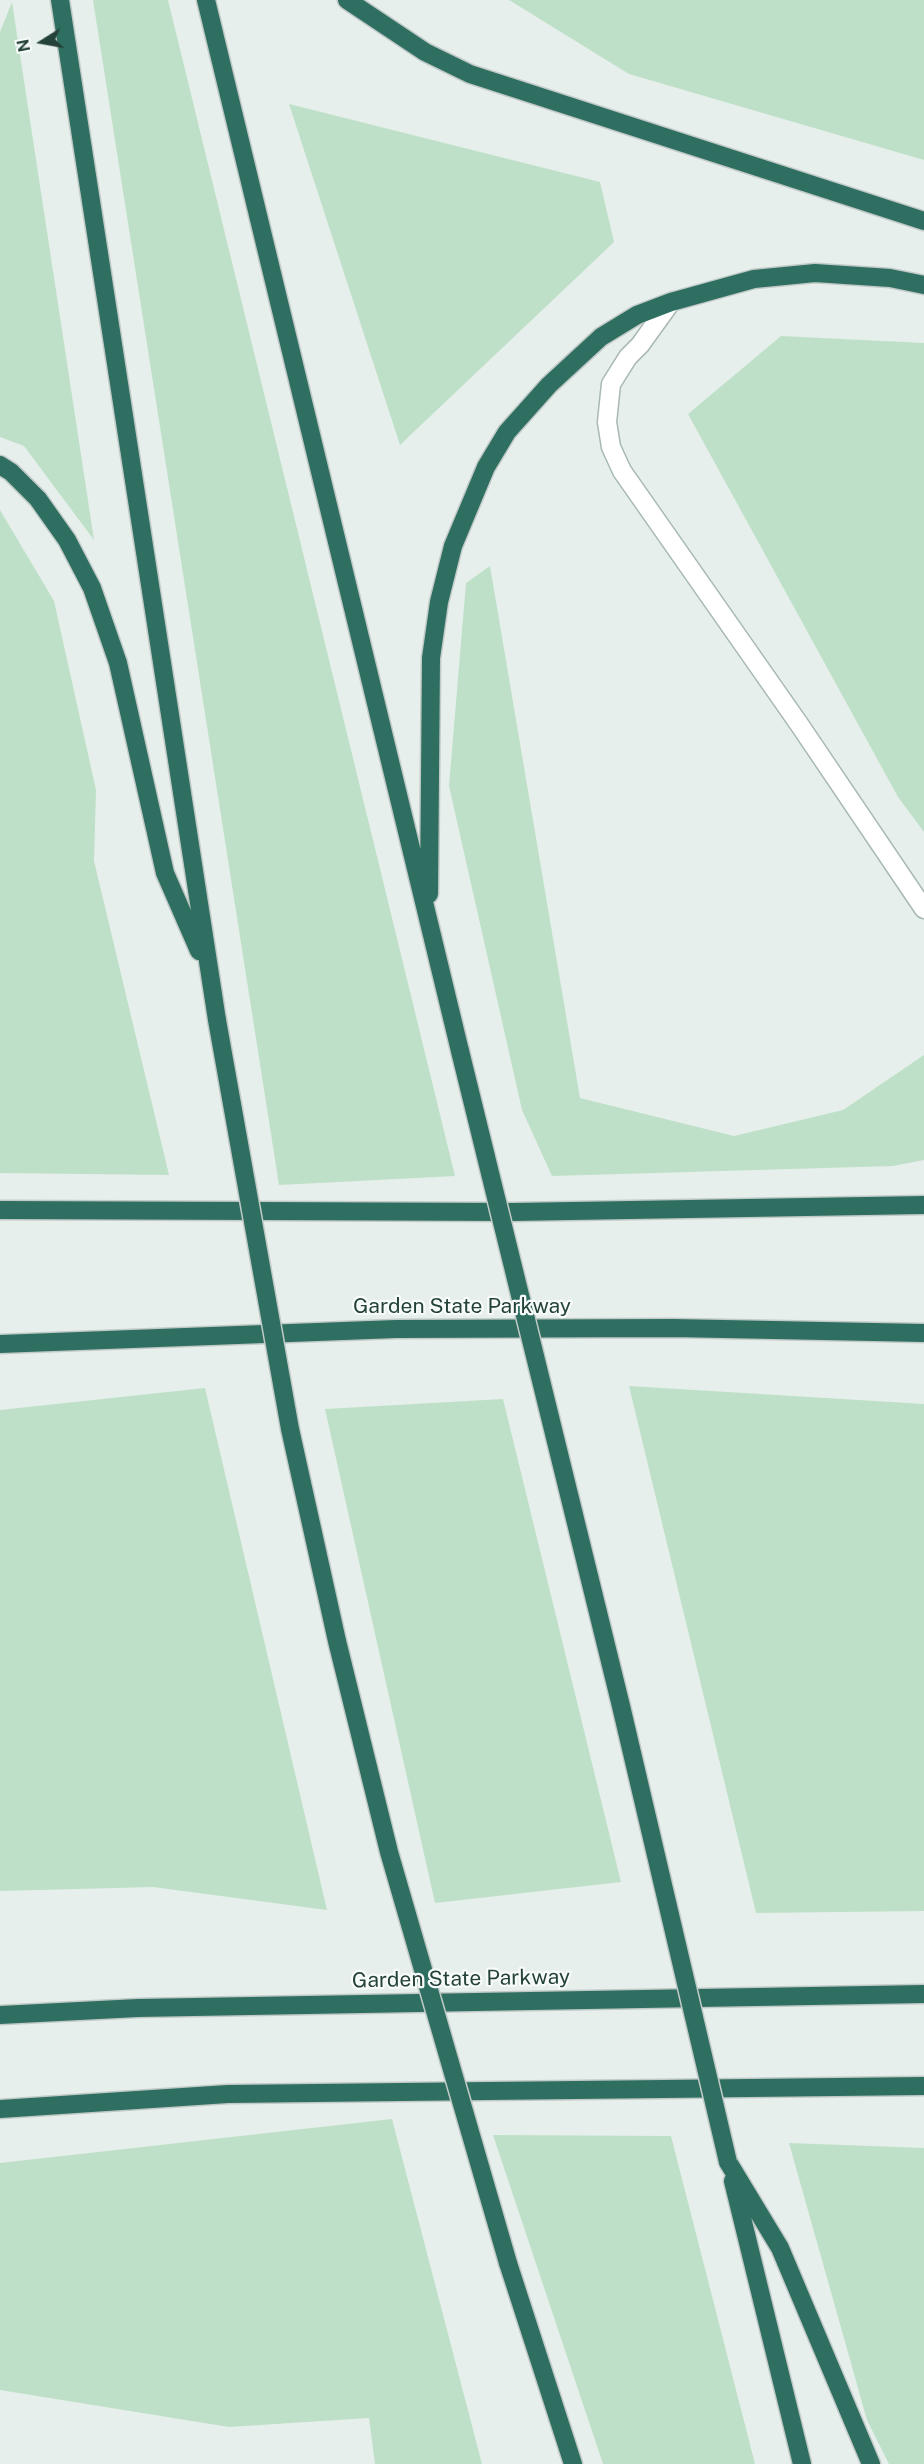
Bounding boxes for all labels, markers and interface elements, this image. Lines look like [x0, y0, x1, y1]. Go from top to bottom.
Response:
north arrow [12, 12, 72, 72]
text: N [13, 38, 34, 53]
street label: Garden State Parkway [353, 1294, 571, 1320]
street label: Garden State Parkway [352, 1964, 570, 1994]

